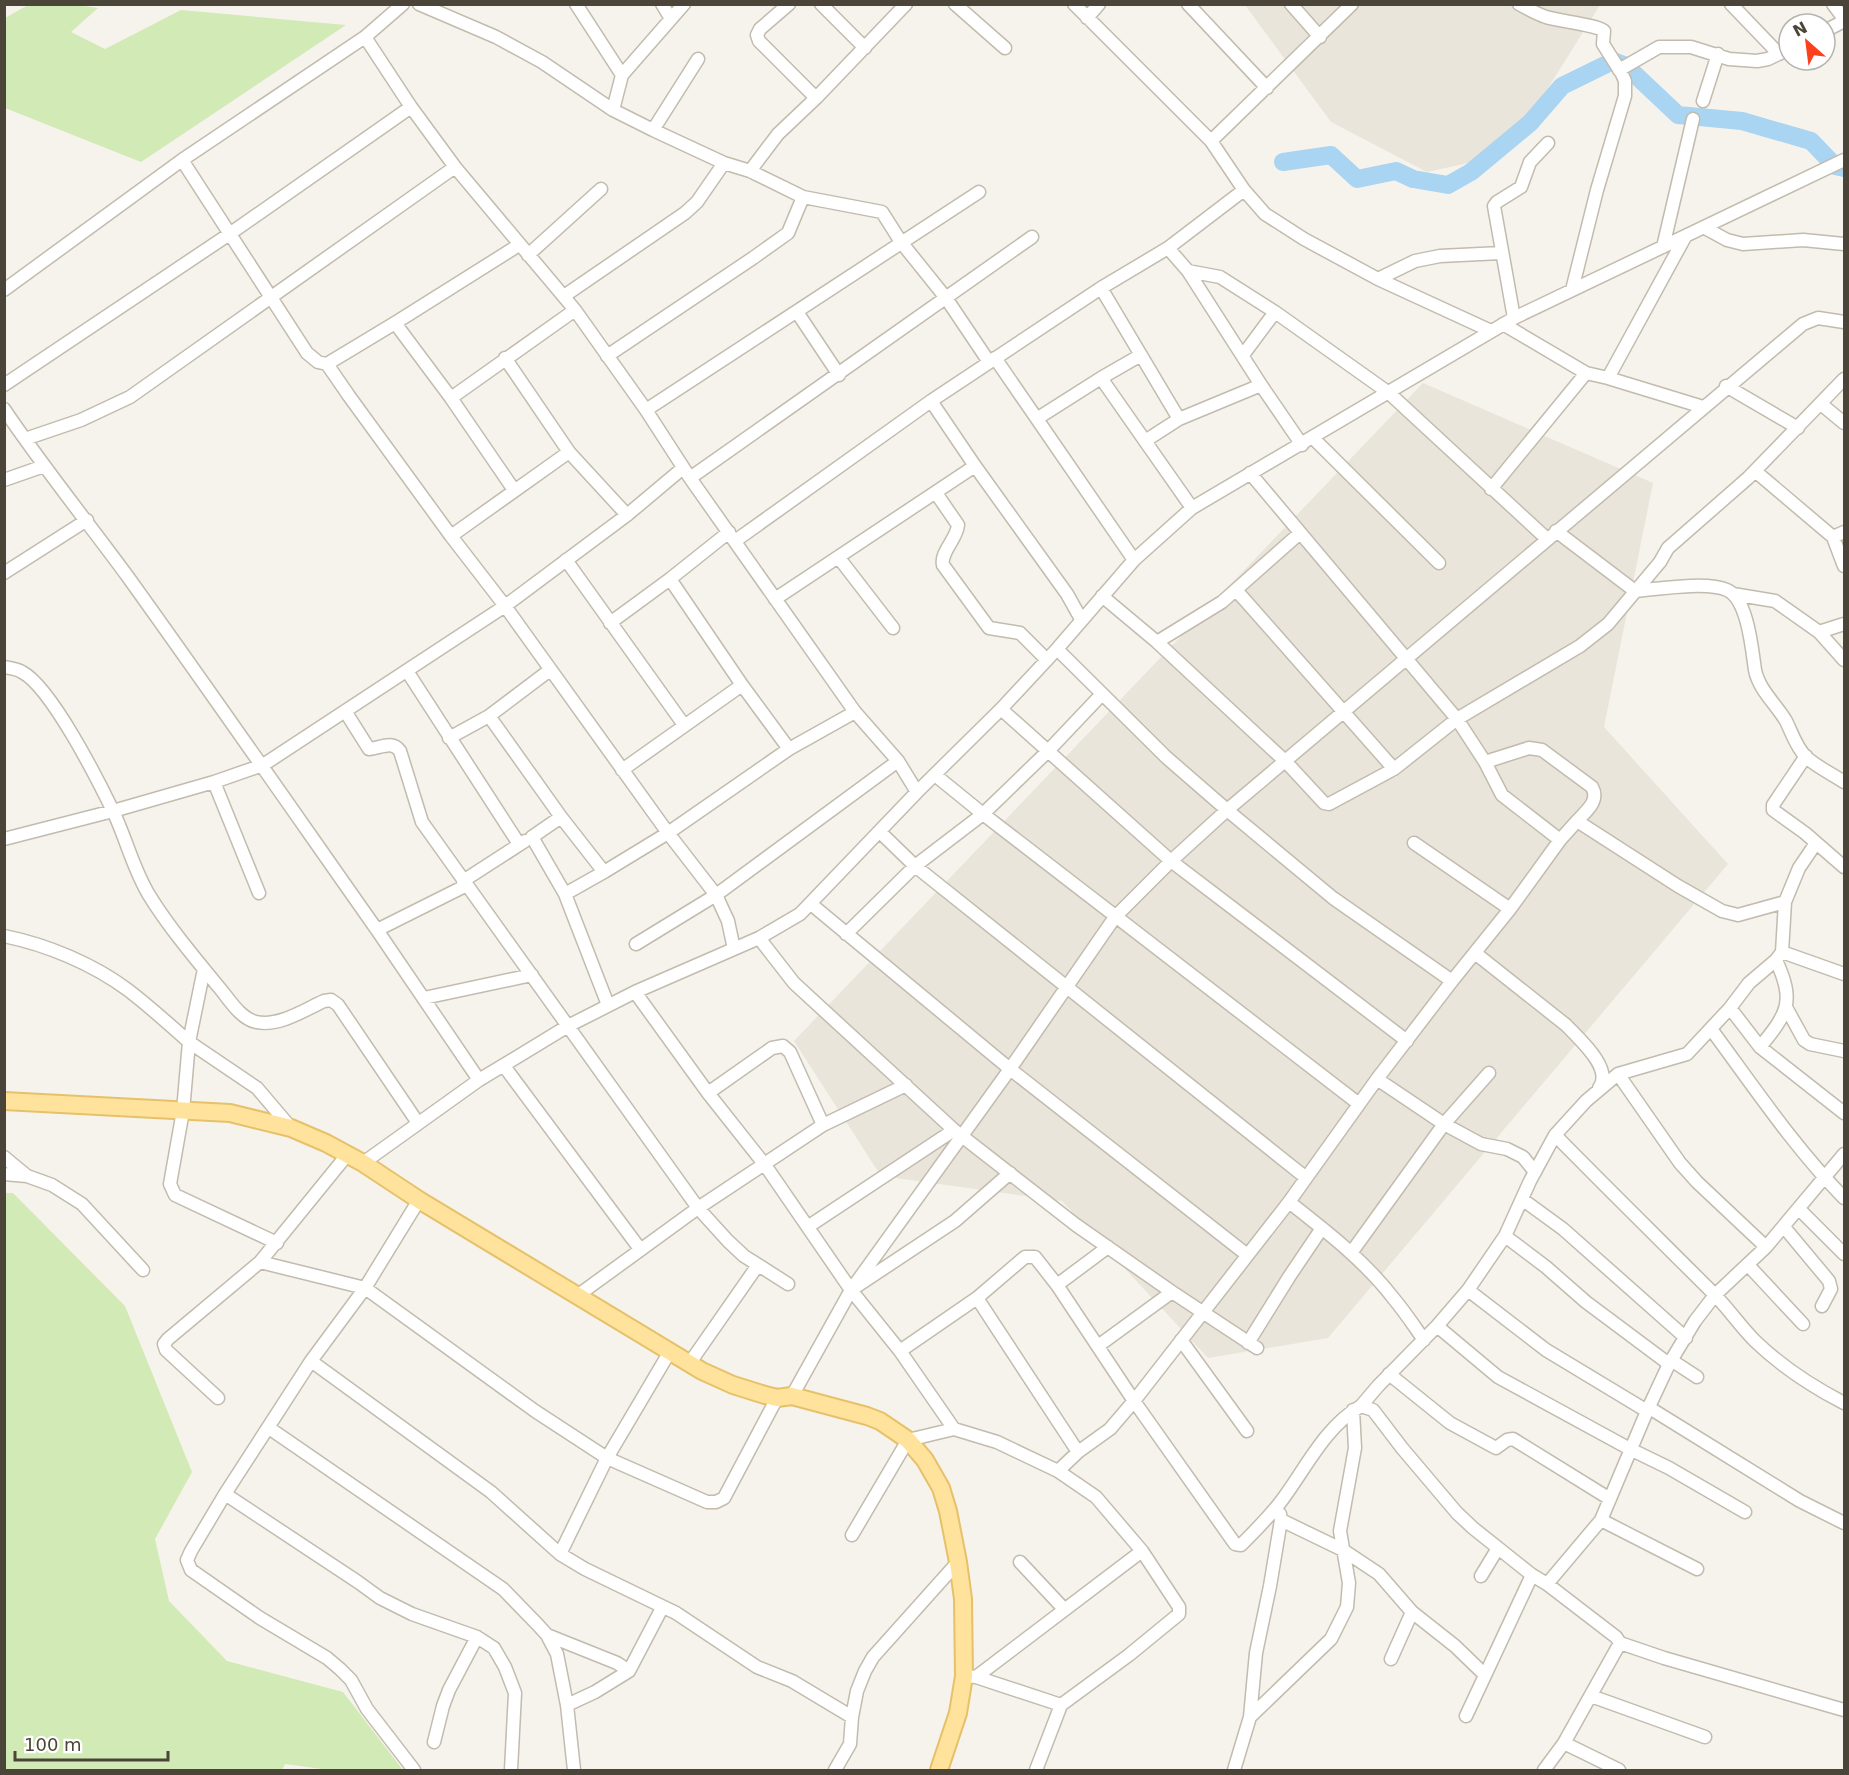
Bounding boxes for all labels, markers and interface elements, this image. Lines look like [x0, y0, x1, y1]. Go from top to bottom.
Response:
north arrow [1777, 12, 1837, 72]
text: N [1790, 18, 1811, 41]
scale bar [15, 1724, 168, 1762]
text: 100 m [24, 1734, 82, 1755]

